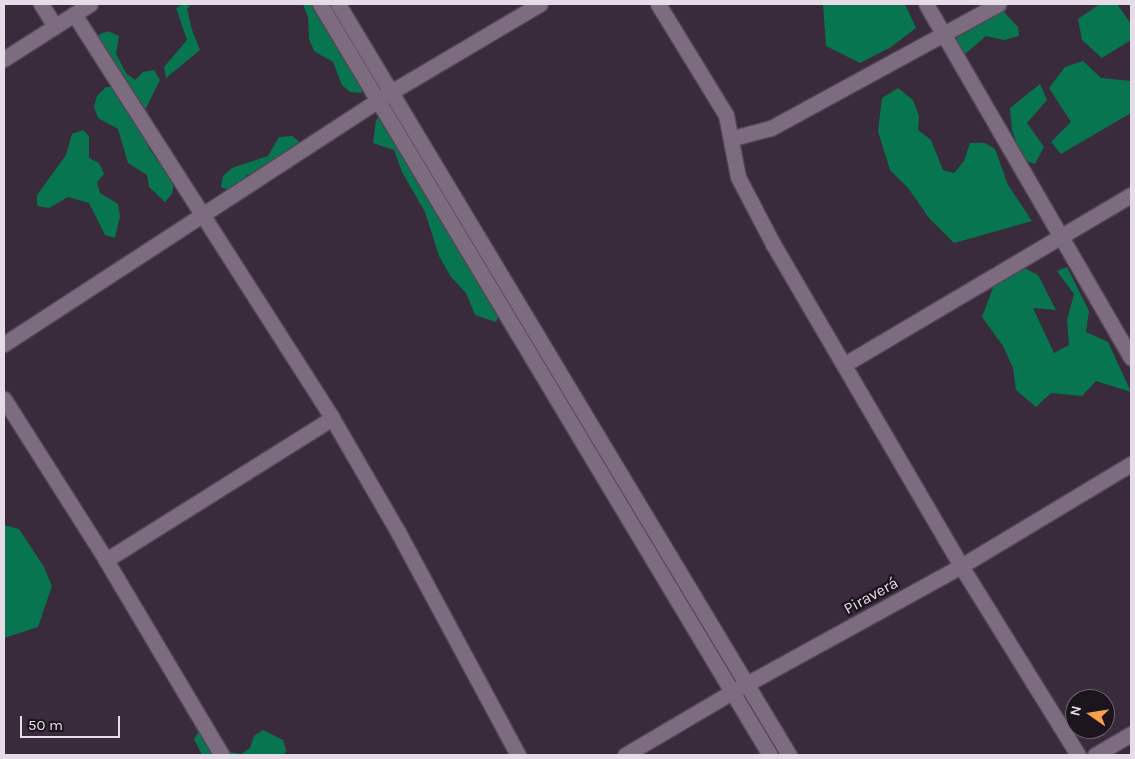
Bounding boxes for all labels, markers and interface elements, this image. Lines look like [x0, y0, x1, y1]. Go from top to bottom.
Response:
street label: Piraverá [841, 573, 901, 619]
north arrow [1065, 689, 1115, 739]
text: N [1066, 704, 1085, 718]
scale bar [22, 706, 122, 738]
text: 50 m [28, 716, 63, 734]

